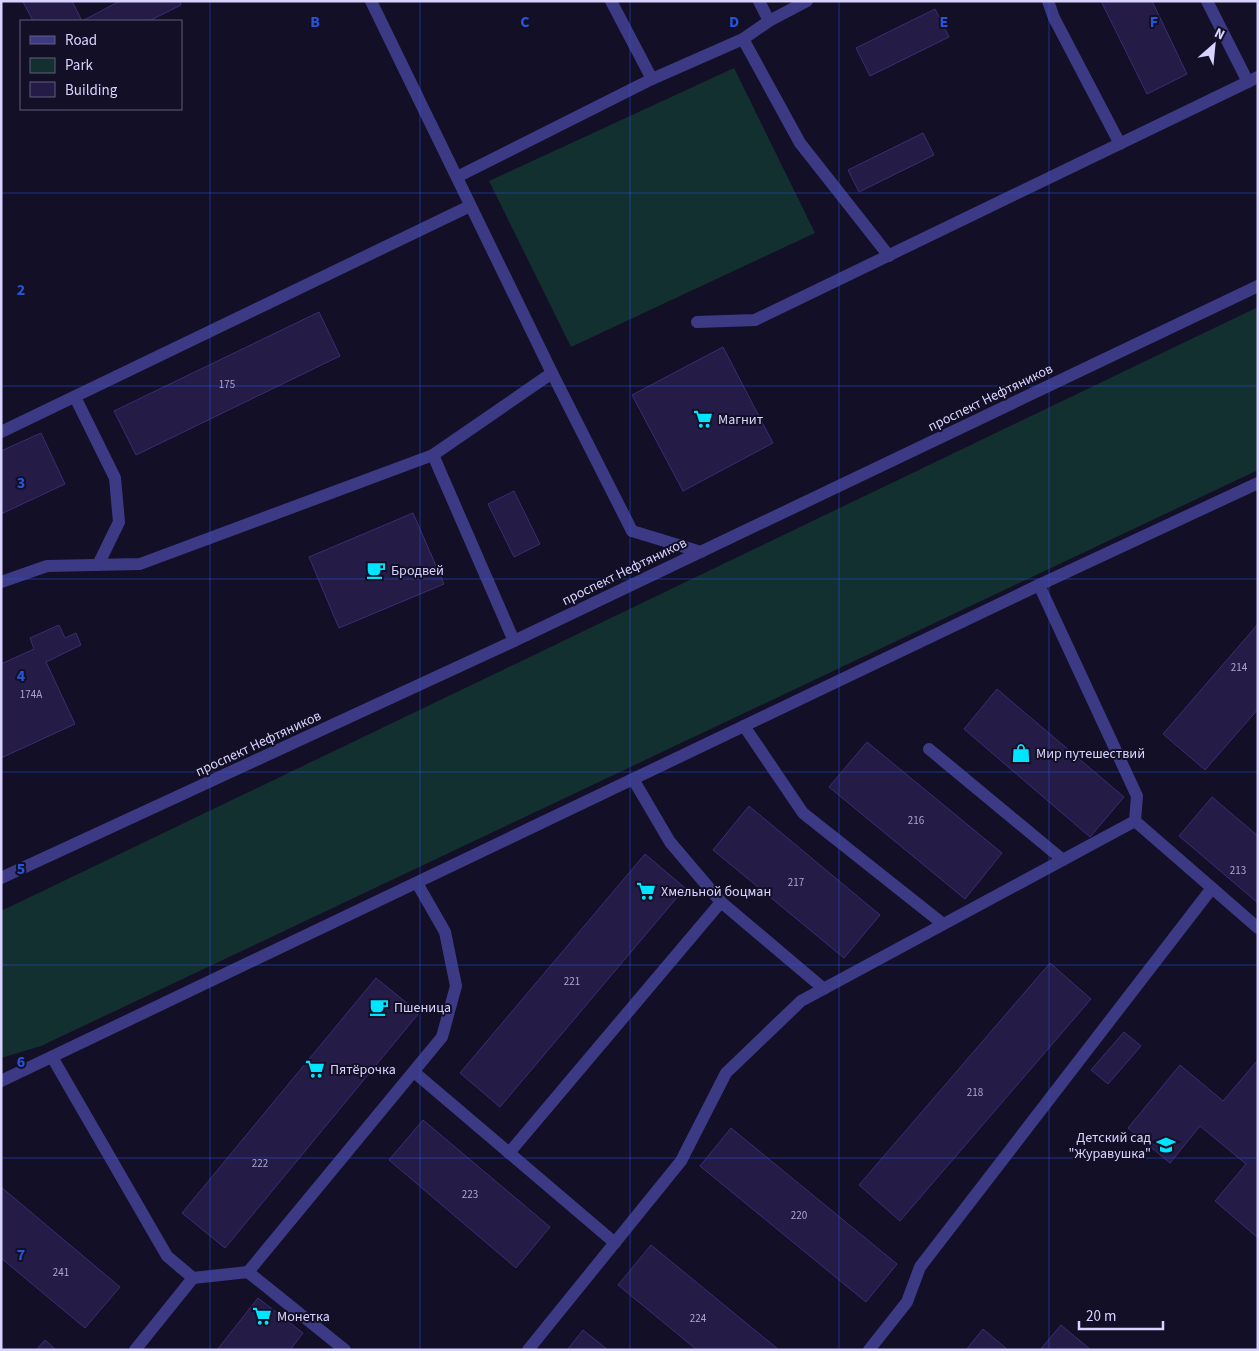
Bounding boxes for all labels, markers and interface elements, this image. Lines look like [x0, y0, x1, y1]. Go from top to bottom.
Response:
text: B [310, 11, 320, 33]
text: C [520, 11, 530, 33]
text: D [729, 11, 739, 33]
text: E [940, 11, 948, 33]
text: F [1150, 11, 1158, 33]
legend [20, 20, 182, 110]
north arrow [1189, 20, 1239, 70]
text: N [1211, 23, 1228, 45]
text: Road [65, 30, 97, 51]
text: Park [65, 55, 94, 76]
text: Building [65, 80, 118, 101]
text: 2 [17, 279, 25, 301]
street label: проспект Нефтяников [925, 359, 1056, 437]
house number: 175 [219, 377, 235, 392]
supermarket icon: Магнит [692, 408, 714, 430]
place label: Магнит [718, 410, 764, 430]
text: 3 [17, 472, 25, 494]
street label: проспект Нефтяников [559, 533, 690, 611]
cafe icon: Бродвей [365, 559, 387, 581]
place label: Бродвей [391, 561, 444, 581]
house number: 214 [1231, 660, 1248, 675]
text: 4 [17, 665, 26, 687]
house number: 174А [20, 687, 42, 702]
street label: проспект Нефтяников [192, 706, 325, 782]
shop icon: Мир путешествий [1010, 742, 1032, 764]
place label: Мир путешествий [1036, 744, 1145, 764]
house number: 216 [908, 813, 925, 828]
text: 5 [17, 858, 25, 880]
house number: 213 [1230, 863, 1246, 878]
house number: 217 [788, 875, 804, 890]
supermarket icon: Хмельной боцман [635, 880, 657, 902]
place label: Хмельной боцман [661, 882, 771, 902]
house number: 221 [564, 974, 580, 989]
cafe icon: Пшеница [368, 996, 390, 1018]
place label: Пшеница [394, 998, 451, 1018]
text: 6 [17, 1051, 25, 1073]
supermarket icon: Пятёрочка [304, 1058, 326, 1080]
place label: Пятёрочка [330, 1060, 396, 1080]
house number: 218 [967, 1085, 984, 1100]
place label: Детский сад "Журавушка" [1069, 1128, 1152, 1164]
school or university icon: Детский сад "Журавушка" [1155, 1134, 1177, 1156]
house number: 222 [252, 1156, 268, 1171]
house number: 223 [462, 1187, 478, 1202]
house number: 220 [791, 1208, 807, 1223]
text: 7 [17, 1244, 25, 1266]
house number: 241 [53, 1265, 69, 1280]
scale bar [1079, 1298, 1163, 1330]
supermarket icon: Монетка [251, 1305, 273, 1327]
text: 20 m [1086, 1306, 1116, 1327]
place label: Монетка [277, 1307, 330, 1327]
house number: 224 [690, 1311, 707, 1326]

